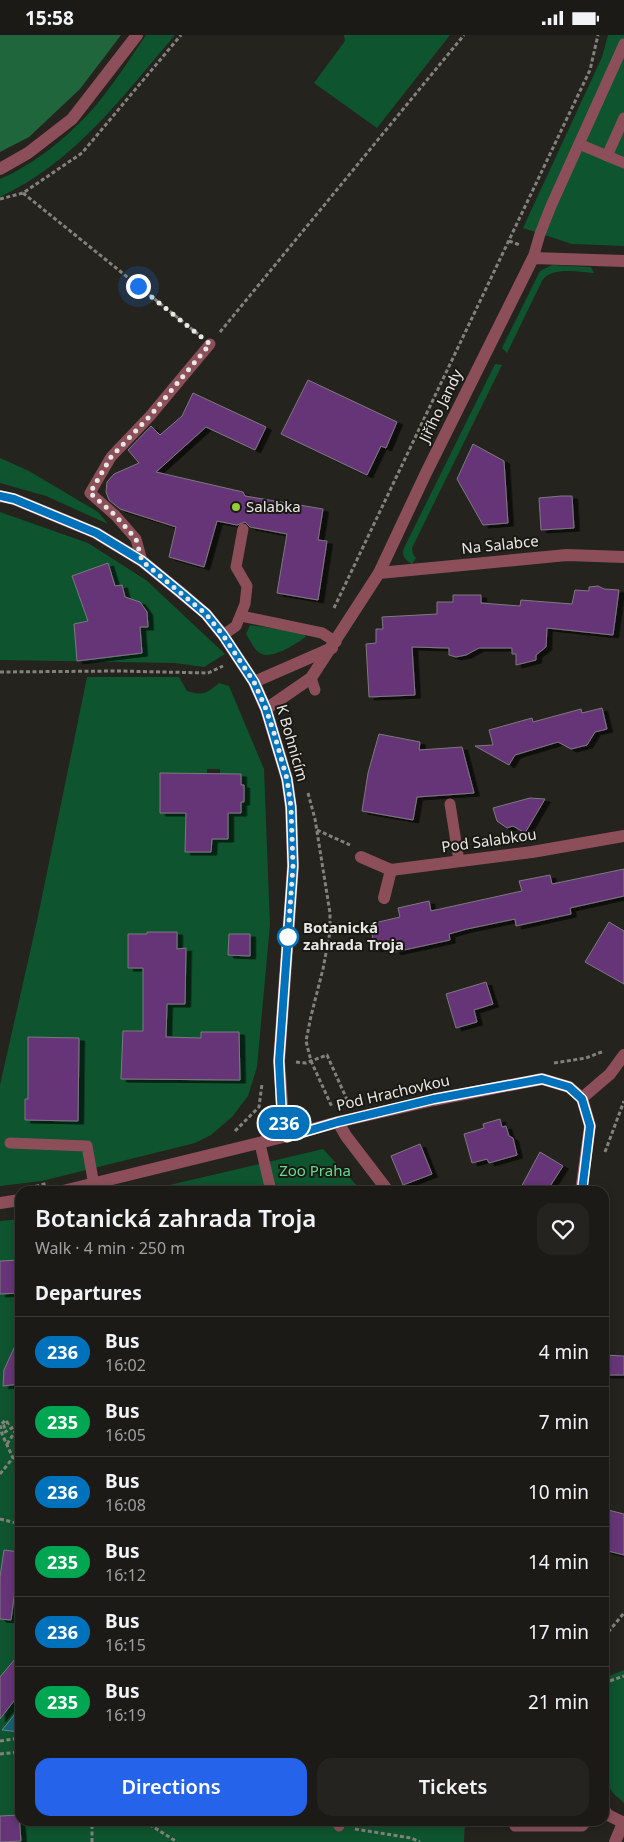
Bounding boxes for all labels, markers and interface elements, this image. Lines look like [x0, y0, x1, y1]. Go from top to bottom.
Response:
text: 15:58 [25, 5, 74, 31]
your location [126, 274, 151, 299]
street label: Jiřího Jandy [413, 365, 467, 447]
place label: Salabka [246, 496, 301, 516]
marker: Salabka [230, 501, 242, 513]
street label: Na Salabce [460, 530, 540, 558]
street label: K Bohnicím [272, 702, 314, 784]
street label: Pod Salabkou [440, 823, 538, 857]
place label: Botanická zahrada Troja [303, 917, 404, 954]
marker: Botanická zahrada Troja [277, 926, 299, 948]
street label: Pod Hrachovkou [334, 1069, 451, 1115]
line badge: 236 [255, 1107, 313, 1139]
text: 236 [269, 1111, 299, 1135]
park label: Zoo Praha [279, 1160, 351, 1180]
text: Botanická zahrada Troja [35, 1201, 316, 1234]
button: heart [537, 1203, 589, 1255]
text: Walk · 4 min · 250 m [35, 1237, 185, 1259]
text: Departures [35, 1280, 142, 1306]
text: Bus [105, 1328, 140, 1354]
text: 4 min [539, 1339, 589, 1365]
text: 236 [47, 1340, 78, 1364]
text: 16:02 [105, 1354, 146, 1376]
text: Bus [105, 1398, 140, 1424]
text: 7 min [539, 1409, 589, 1435]
text: 235 [47, 1410, 78, 1434]
text: 16:05 [105, 1424, 146, 1446]
text: Bus [105, 1468, 140, 1494]
text: 10 min [528, 1479, 589, 1505]
text: 236 [47, 1480, 78, 1504]
text: 16:08 [105, 1494, 146, 1516]
text: Bus [105, 1538, 140, 1564]
text: 14 min [528, 1549, 589, 1575]
text: 235 [47, 1550, 78, 1574]
text: 16:12 [105, 1564, 146, 1586]
text: Bus [105, 1608, 140, 1634]
text: 17 min [528, 1619, 589, 1645]
text: 236 [47, 1620, 78, 1644]
text: 16:15 [105, 1634, 146, 1656]
text: Bus [105, 1678, 140, 1704]
text: 21 min [528, 1689, 589, 1715]
text: 235 [47, 1690, 78, 1714]
text: 16:19 [105, 1704, 146, 1726]
button: Directions [35, 1758, 307, 1816]
button: Tickets [317, 1758, 589, 1816]

